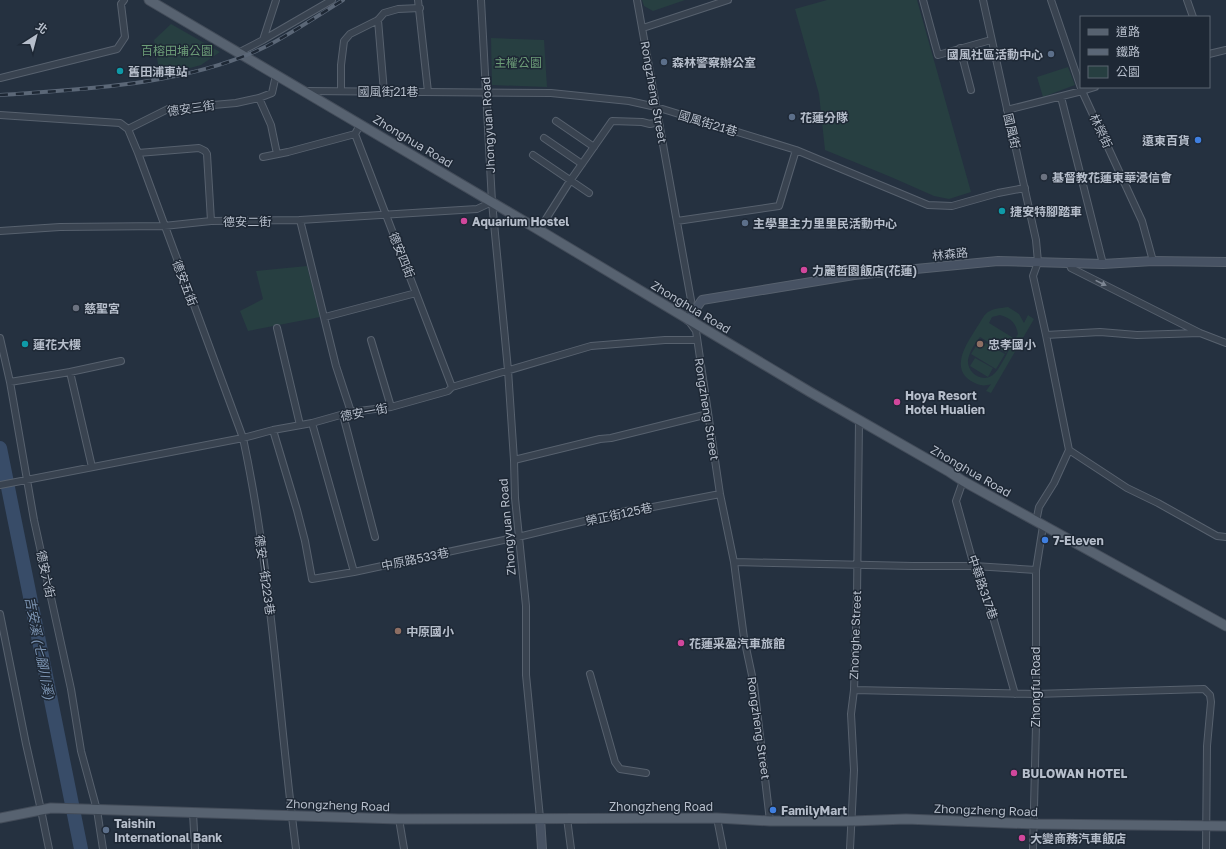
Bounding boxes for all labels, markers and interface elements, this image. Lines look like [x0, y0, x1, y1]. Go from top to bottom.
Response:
north arrow [16, 16, 56, 56]
legend [1080, 16, 1210, 88]
text: 北 [34, 19, 50, 36]
text: 道路 [1116, 24, 1140, 39]
street label: Rongzheng Street [638, 40, 670, 145]
park label: 百榕田埔公園 [141, 43, 213, 58]
text: 鐵路 [1116, 44, 1140, 59]
place label: 國風社區活動中心 [947, 47, 1043, 62]
marker: 國風社區活動中心 [1046, 49, 1056, 59]
park label: 主權公園 [494, 55, 542, 70]
place label: 森林警察辦公室 [672, 55, 756, 70]
marker: 森林警察辦公室 [659, 57, 669, 67]
place label: 舊田浦車站 [128, 64, 188, 79]
text: 公園 [1116, 64, 1140, 79]
marker: 舊田浦車站 [115, 66, 125, 76]
street label: Jhongyuan Road [478, 76, 498, 174]
street label: 國風街21巷 [358, 84, 418, 99]
street label: 德安三街 [166, 97, 216, 119]
street label: 國風街21巷 [677, 107, 739, 139]
place label: 花蓮分隊 [800, 110, 848, 125]
street label: Zhonghua Road [370, 111, 456, 171]
marker: 花蓮分隊 [787, 112, 797, 122]
street label: 國風街 [1001, 112, 1023, 150]
street label: 林榮街 [1087, 112, 1115, 150]
place label: 遠東百貨 [1142, 133, 1190, 148]
marker: 遠東百貨 [1193, 135, 1203, 145]
place label: 基督教花蓮東華浸信會 [1052, 170, 1172, 185]
marker: 基督教花蓮東華浸信會 [1039, 172, 1049, 182]
place label: 捷安特腳踏車 [1010, 204, 1082, 219]
marker: 捷安特腳踏車 [997, 206, 1007, 216]
street label: 德安二街 [223, 214, 271, 229]
place label: Aquarium Hostel [472, 214, 569, 229]
marker: Aquarium Hostel [459, 216, 469, 226]
place label: 主學里主力里里民活動中心 [753, 216, 897, 231]
marker: 主學里主力里里民活動中心 [740, 218, 750, 228]
street label: 德安四街 [386, 230, 418, 280]
street label: 林森路 [931, 245, 969, 263]
street label: 德安五街 [169, 258, 201, 308]
place label: 力麗哲園飯店(花蓮) [812, 263, 917, 278]
marker: 力麗哲園飯店(花蓮) [799, 265, 809, 275]
street label: Zhonghua Road [648, 277, 734, 337]
one-way arrow [1095, 280, 1106, 286]
place label: 慈聖宮 [84, 301, 120, 316]
marker: 慈聖宮 [71, 303, 81, 313]
place label: 蓮花大樓 [33, 337, 81, 352]
place label: 忠孝國小 [988, 337, 1036, 352]
marker: 蓮花大樓 [20, 339, 30, 349]
marker: 忠孝國小 [975, 339, 985, 349]
street label: Rongzheng Street [691, 357, 723, 462]
place label: Hoya Resort Hotel Hualien [905, 388, 985, 417]
marker: Hoya Resort Hotel Hualien [892, 397, 902, 407]
street label: 德安一街 [339, 400, 389, 424]
street label: Zhonghua Road [928, 442, 1014, 500]
street label: Zhongyuan Road [495, 478, 519, 576]
street label: 榮正街125巷 [584, 500, 654, 528]
place label: 7-Eleven [1053, 533, 1104, 548]
street label: 德安一街223巷 [252, 534, 278, 616]
marker: 7-Eleven [1040, 535, 1050, 545]
street label: 中原路533巷 [380, 544, 450, 574]
street label: 德安六街 [34, 549, 58, 599]
street label: 中華路317巷 [965, 553, 1001, 621]
street label: Zhonghe Street [846, 590, 864, 680]
water label: 吉安溪 (七腳川溪) [22, 595, 58, 701]
place label: 中原國小 [406, 624, 454, 639]
marker: 中原國小 [393, 626, 403, 636]
place label: 花蓮采盈汽車旅館 [689, 636, 785, 651]
marker: 花蓮采盈汽車旅館 [676, 638, 686, 648]
street label: Zhongfu Road [1028, 647, 1043, 727]
street label: Rongzheng Street [744, 676, 774, 781]
place label: BULOWAN HOTEL [1022, 766, 1128, 781]
marker: BULOWAN HOTEL [1009, 768, 1019, 778]
street label: Zhongzheng Road [286, 796, 390, 814]
street label: Zhongzheng Road [609, 799, 713, 814]
street label: Zhongzheng Road [934, 801, 1038, 819]
place label: FamilyMart [781, 803, 847, 818]
marker: FamilyMart [768, 805, 778, 815]
place label: Taishin International Bank [114, 816, 222, 845]
marker: Taishin International Bank [101, 825, 111, 835]
place label: 大變商務汽車飯店 [1030, 831, 1126, 846]
marker: 大變商務汽車飯店 [1017, 833, 1027, 843]

